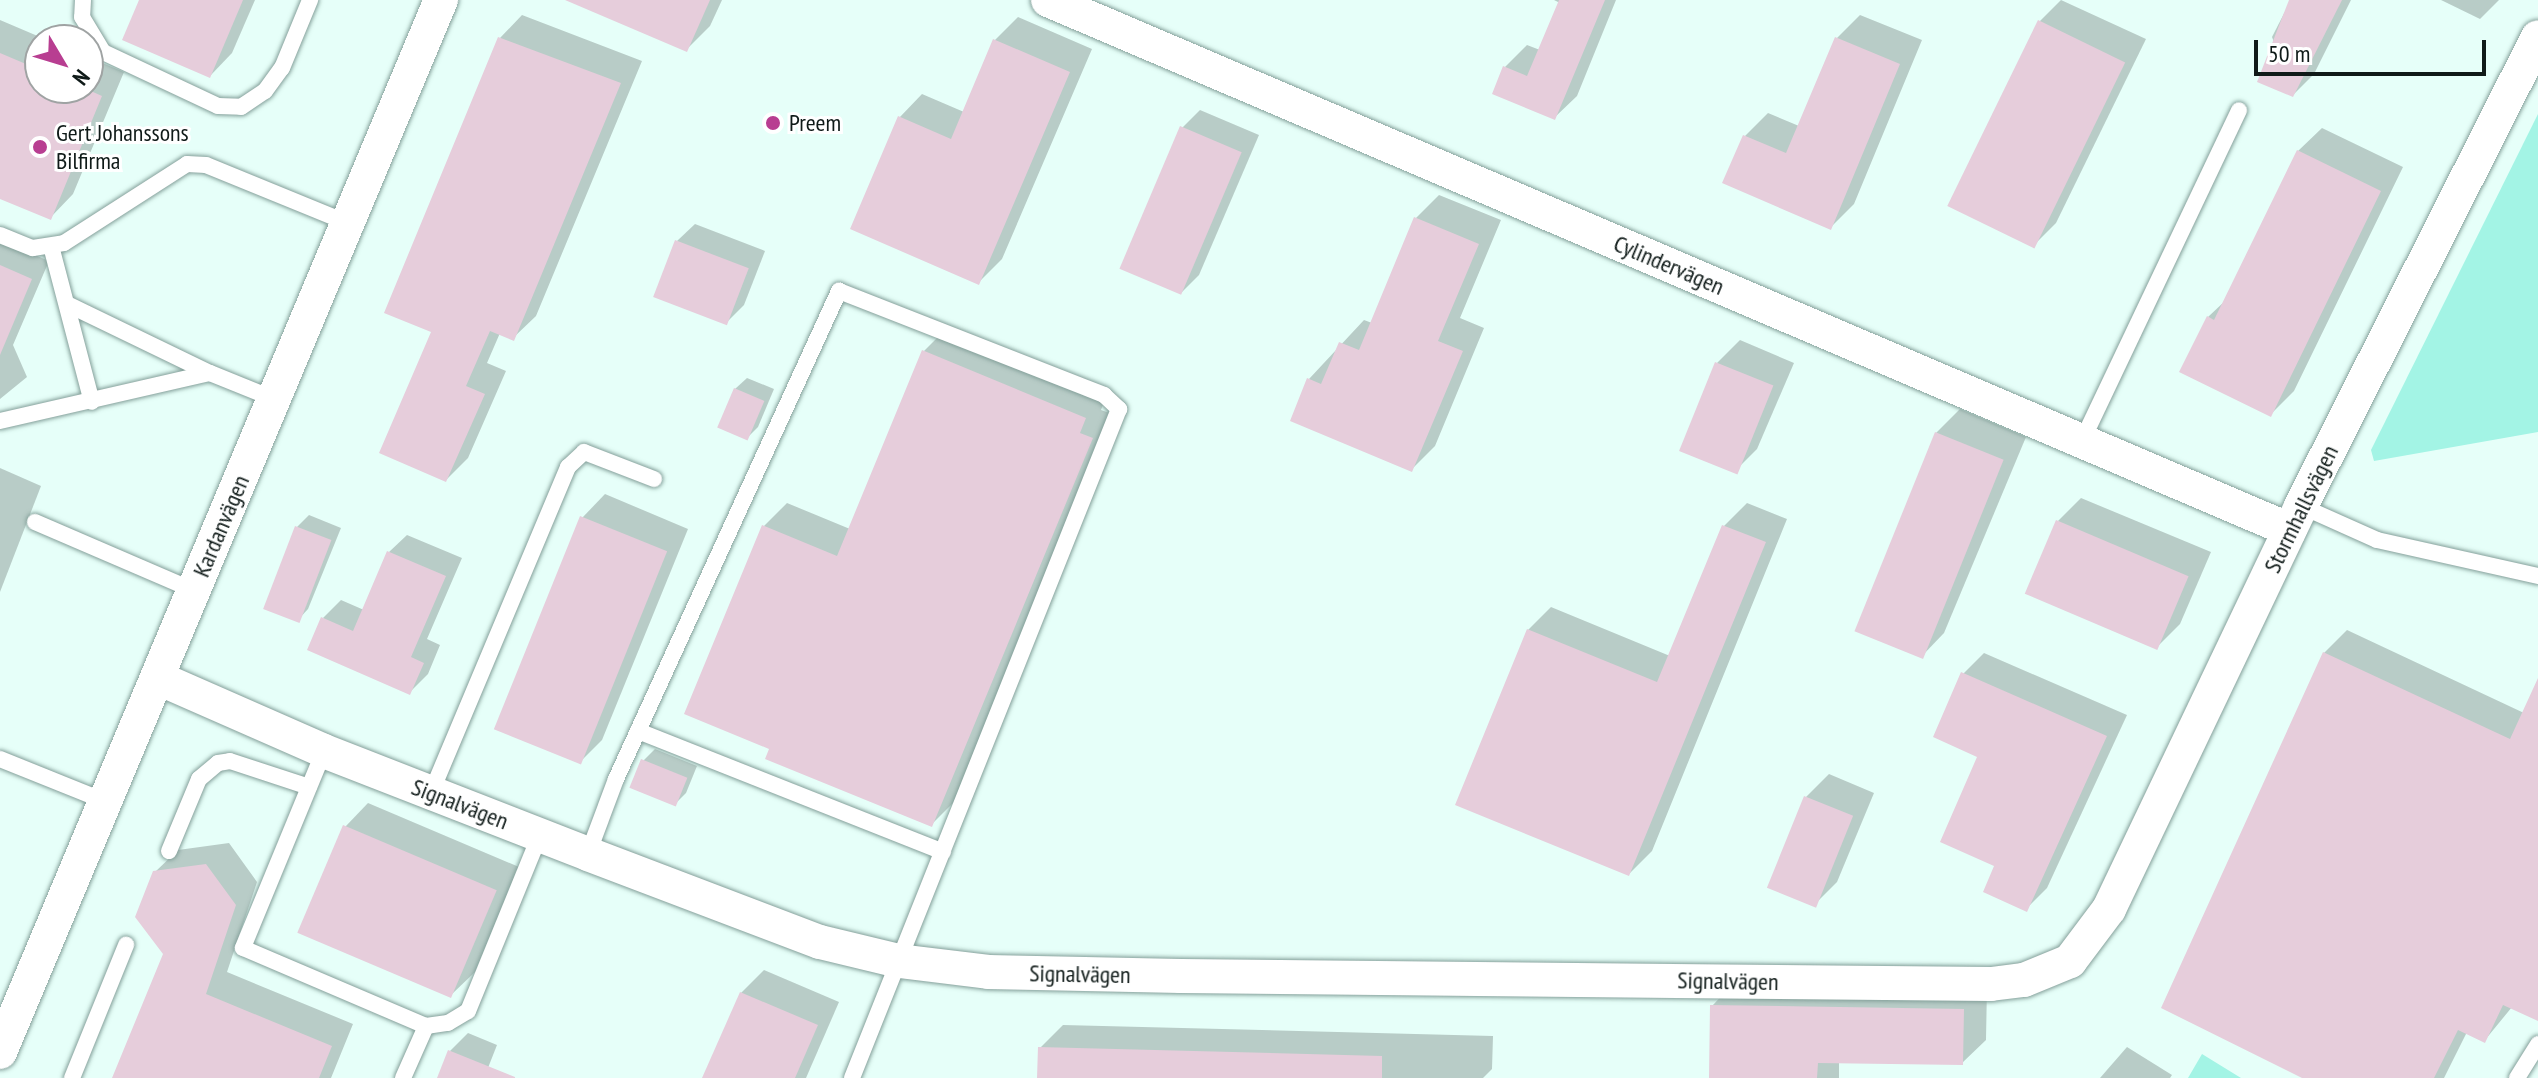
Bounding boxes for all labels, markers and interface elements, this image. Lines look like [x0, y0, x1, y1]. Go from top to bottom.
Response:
north arrow [24, 24, 104, 104]
scale bar [2258, 24, 2490, 74]
text: 50 m [2268, 38, 2310, 69]
text: N [67, 64, 96, 91]
place label: Preem [789, 109, 841, 137]
marker: Preem [764, 114, 782, 132]
place label: Gert Johanssons Bilfirma [56, 119, 189, 175]
marker: Gert Johanssons Bilfirma [31, 138, 49, 156]
street label: Cylindervägen [1609, 229, 1729, 301]
street label: Stormhallsvägen [2258, 440, 2344, 578]
street label: Kardanvägen [187, 471, 255, 581]
street label: Signalvägen [408, 772, 512, 836]
street label: Signalvägen [1029, 959, 1131, 989]
street label: Signalvägen [1677, 966, 1779, 996]

